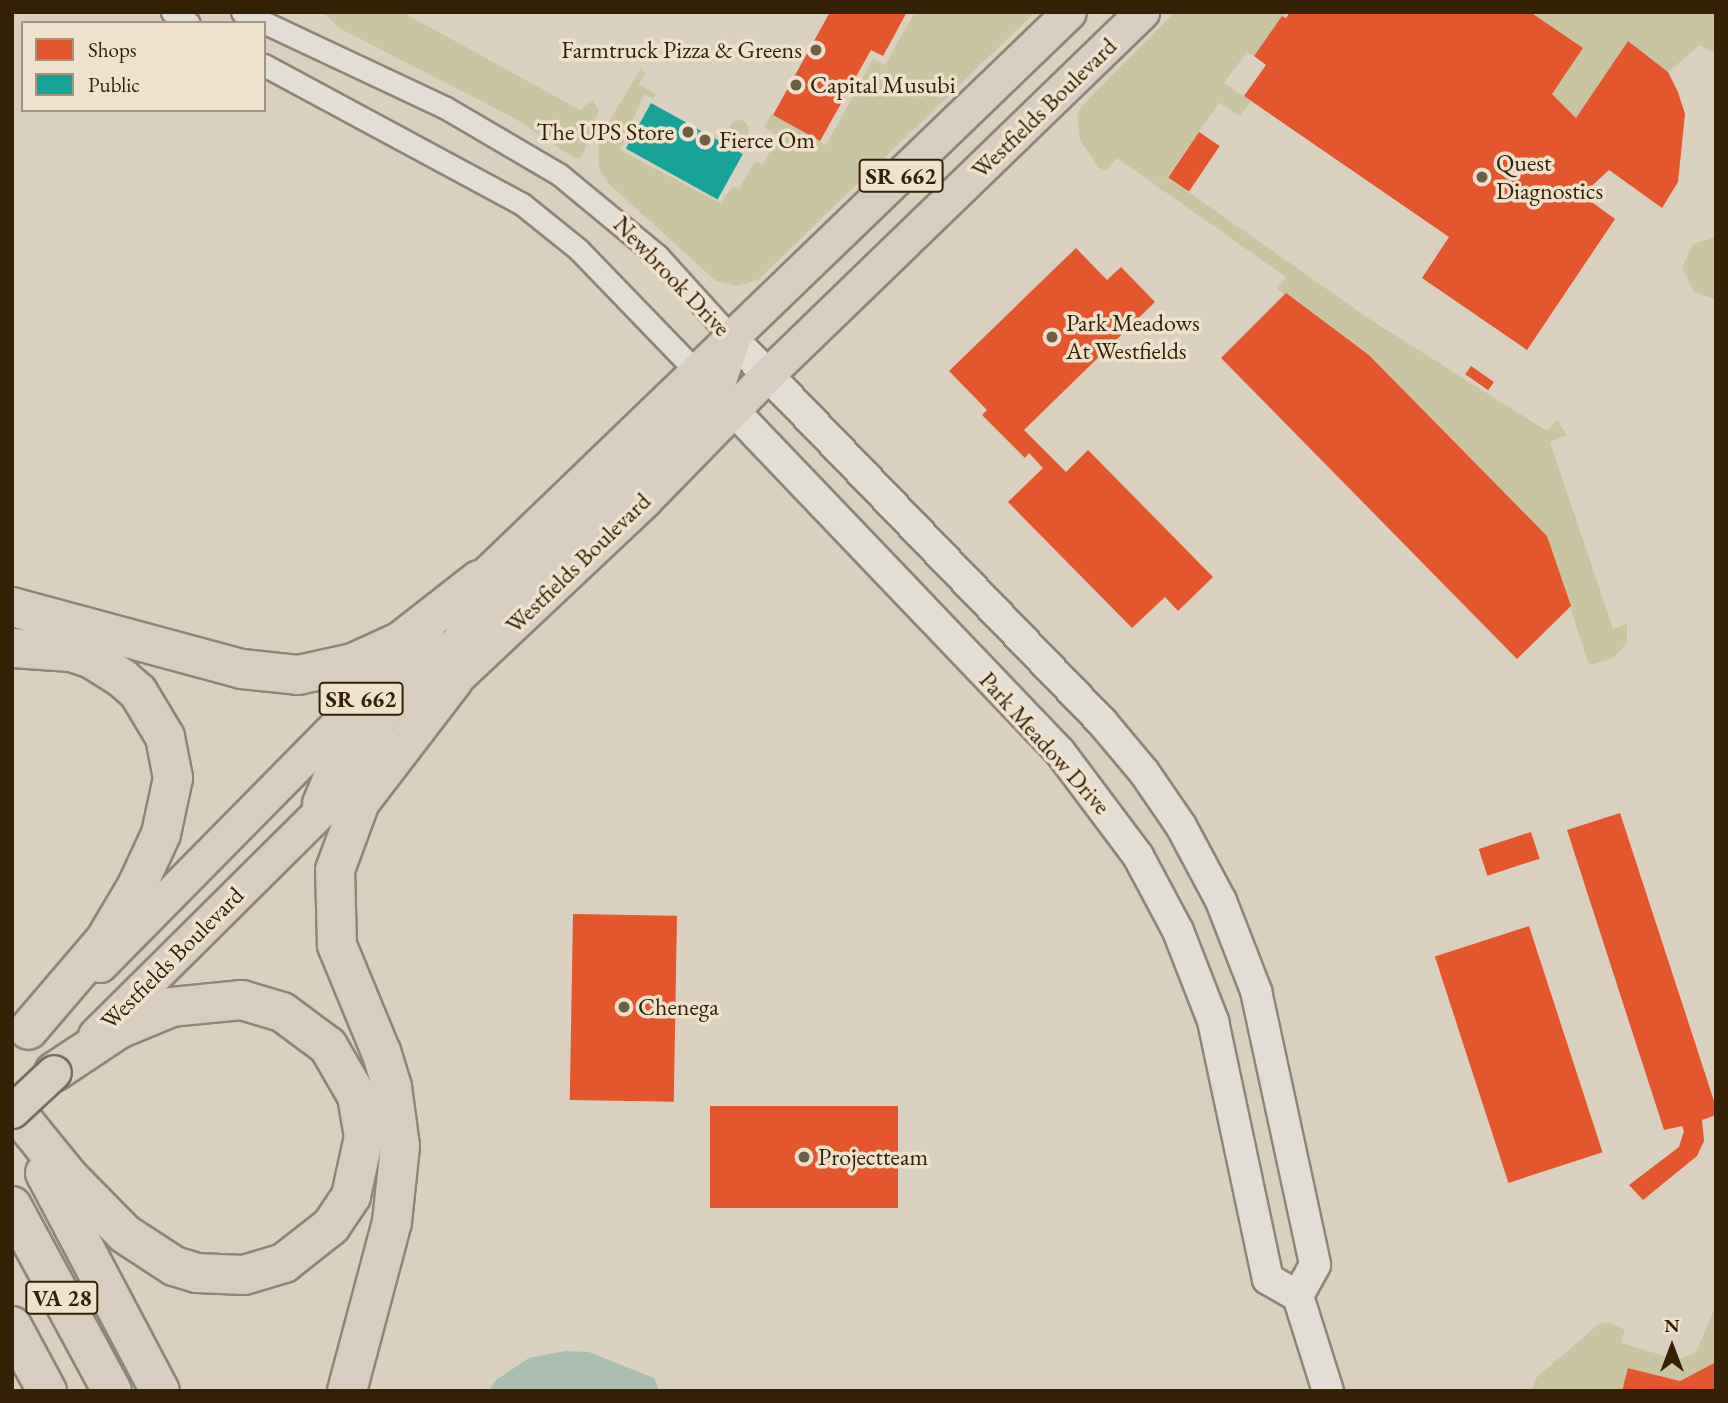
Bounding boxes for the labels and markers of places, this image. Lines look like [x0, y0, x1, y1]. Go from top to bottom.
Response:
place label: Farmtruck Pizza & Greens [561, 36, 802, 64]
marker: Farmtruck Pizza & Greens [808, 42, 824, 58]
place label: Capital Musubi [810, 71, 956, 99]
marker: Capital Musubi [788, 77, 804, 93]
place label: The UPS Store [537, 118, 674, 146]
marker: The UPS Store [680, 124, 696, 140]
place label: Fierce Om [719, 126, 815, 154]
marker: Fierce Om [697, 132, 713, 148]
place label: Quest Diagnostics [1496, 149, 1603, 205]
marker: Quest Diagnostics [1474, 169, 1490, 185]
place label: Park Meadows At Westfields [1066, 309, 1200, 365]
marker: Park Meadows At Westfields [1044, 329, 1060, 345]
place label: Chenega [638, 993, 719, 1021]
marker: Chenega [616, 999, 632, 1015]
place label: Projectteam [818, 1143, 928, 1171]
marker: Projectteam [796, 1149, 812, 1165]

